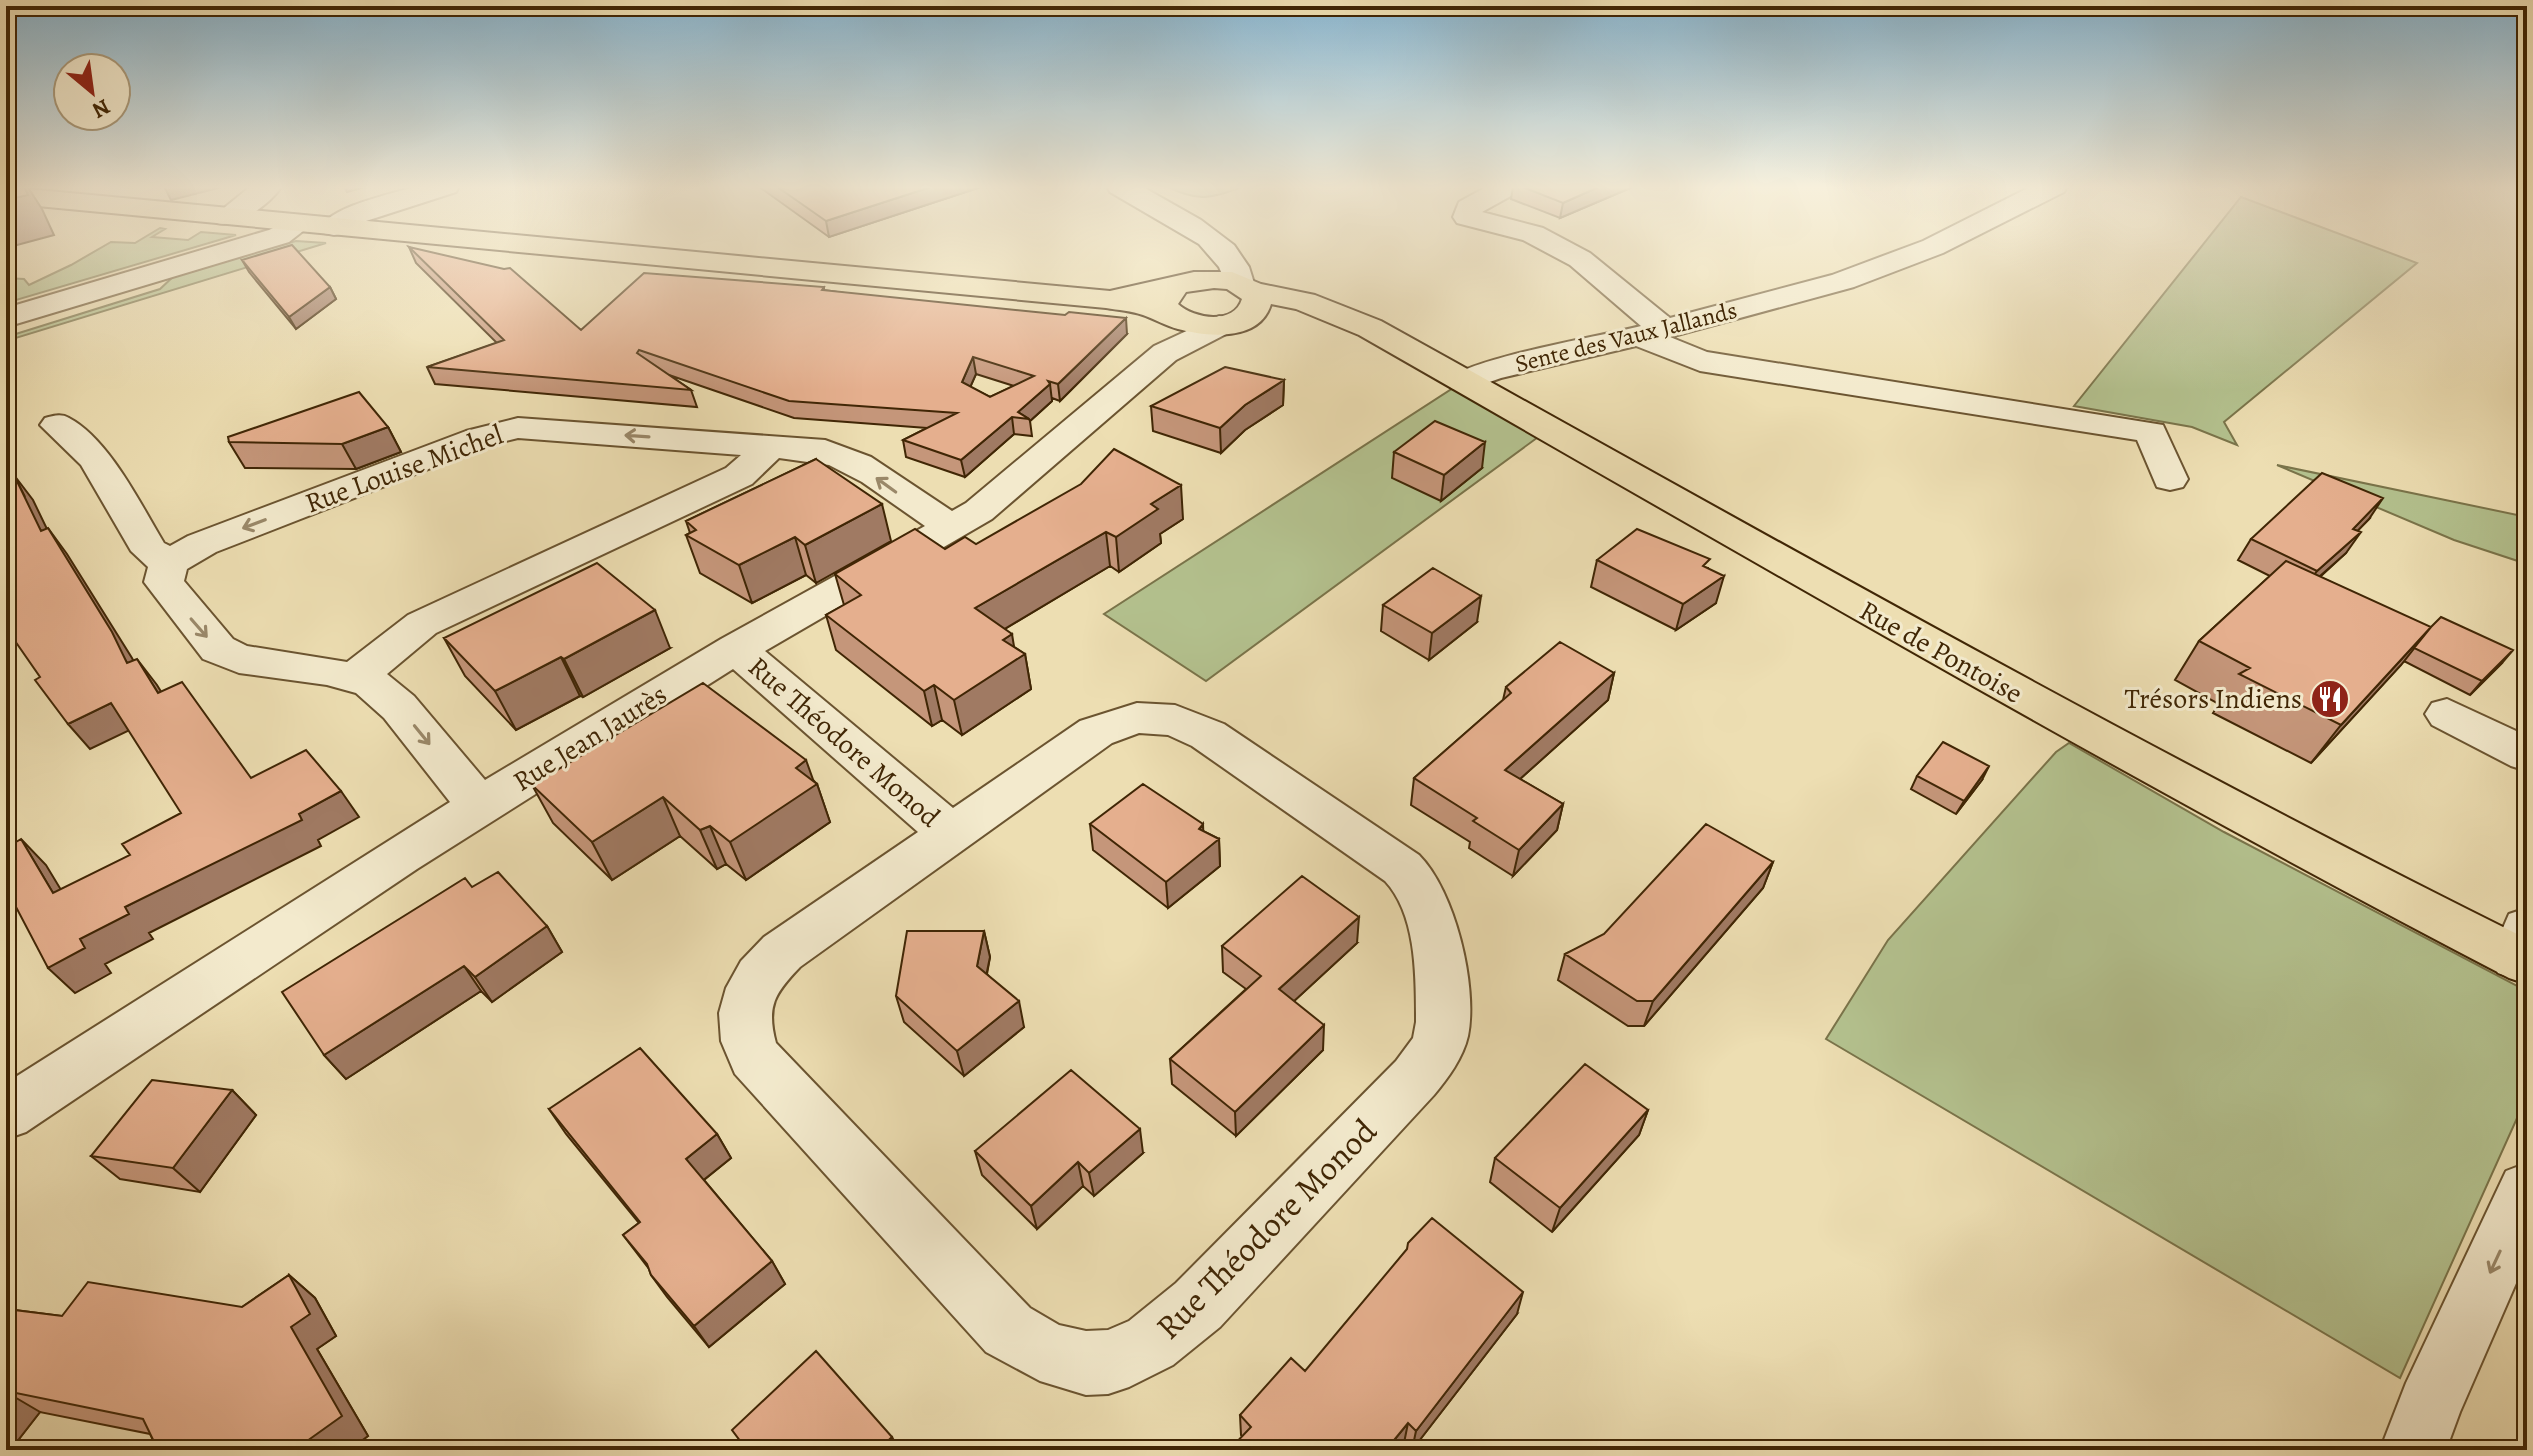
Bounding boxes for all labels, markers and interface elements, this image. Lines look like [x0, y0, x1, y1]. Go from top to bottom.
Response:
north arrow [52, 52, 132, 132]
text: N [87, 92, 115, 126]
street label: Sente des Vaux Jallands [1512, 294, 1740, 380]
street label: Rue Louise Michel [300, 416, 508, 522]
one-way arrow [624, 428, 651, 443]
one-way arrow [876, 477, 898, 493]
one-way arrow [242, 518, 267, 532]
street label: Rue de Pontoise [1853, 592, 2029, 712]
one-way arrow [190, 617, 208, 637]
street label: Rue Théodore Monod [740, 648, 949, 837]
street label: Rue Jean Jaurès [506, 676, 674, 800]
restaurant icon: Trésors Indiens [2309, 678, 2351, 720]
place label: Trésors Indiens [2125, 680, 2302, 718]
one-way arrow [412, 725, 430, 746]
street label: Rue Théodore Monod [1145, 1108, 1387, 1350]
one-way arrow [2486, 1249, 2501, 1274]

